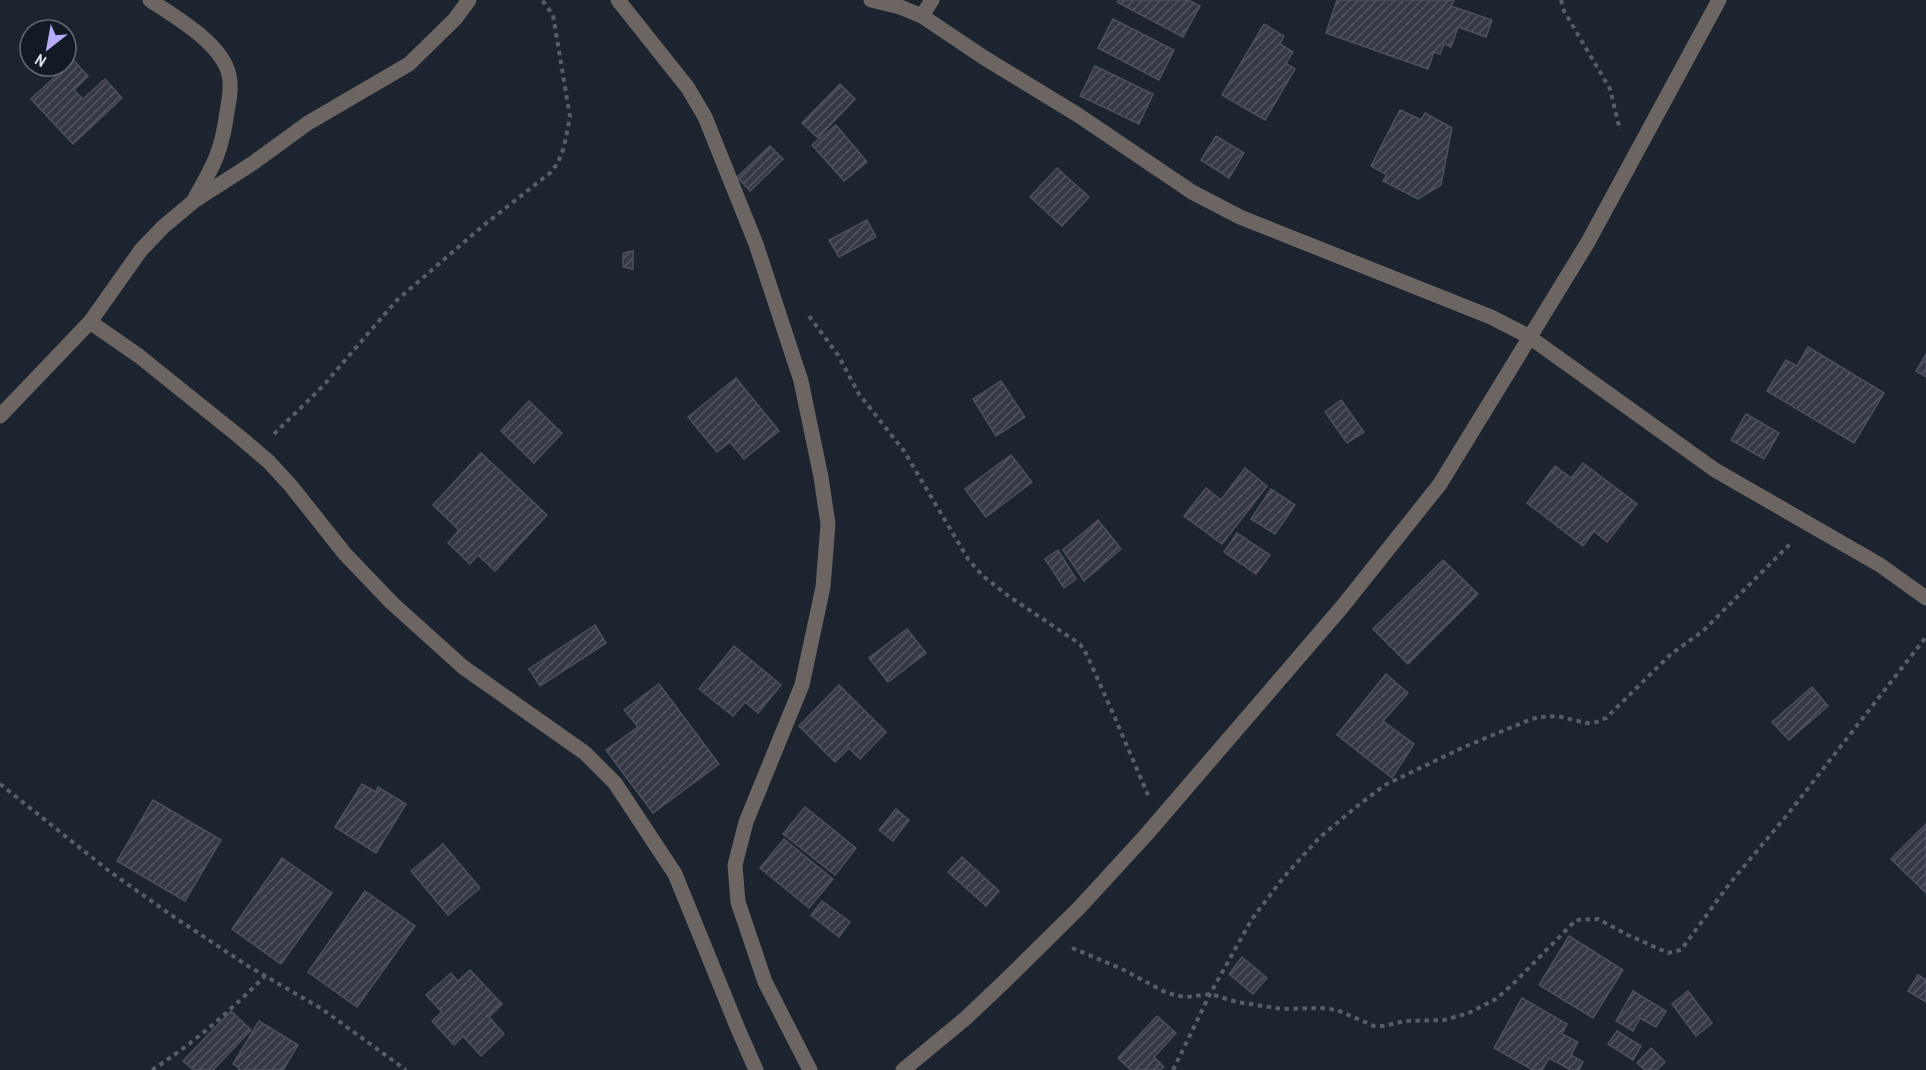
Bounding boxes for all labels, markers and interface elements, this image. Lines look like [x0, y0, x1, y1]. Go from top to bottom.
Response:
north arrow [18, 18, 78, 78]
text: N [31, 49, 50, 73]

